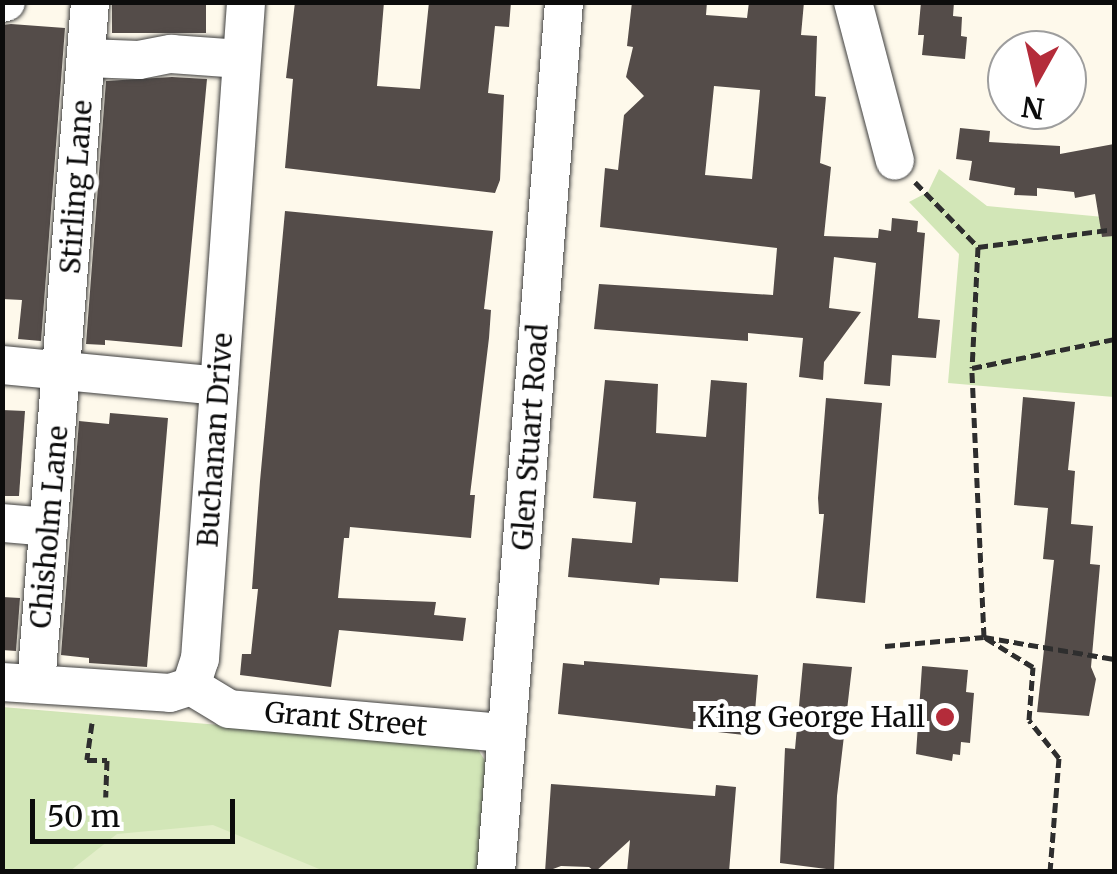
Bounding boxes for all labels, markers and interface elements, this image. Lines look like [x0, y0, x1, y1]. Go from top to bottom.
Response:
north arrow [987, 30, 1087, 130]
text: N [1020, 88, 1047, 127]
street label: Stirling Lane [53, 99, 99, 275]
street label: Glen Stuart Road [505, 323, 555, 551]
street label: Buchanan Drive [191, 332, 239, 548]
street label: Chisholm Lane [23, 424, 75, 630]
street label: Grant Street [263, 695, 429, 743]
place label: King George Hall [697, 700, 925, 734]
marker: King George Hall [934, 706, 956, 728]
scale bar [35, 779, 240, 841]
text: 50 m [47, 797, 120, 835]

